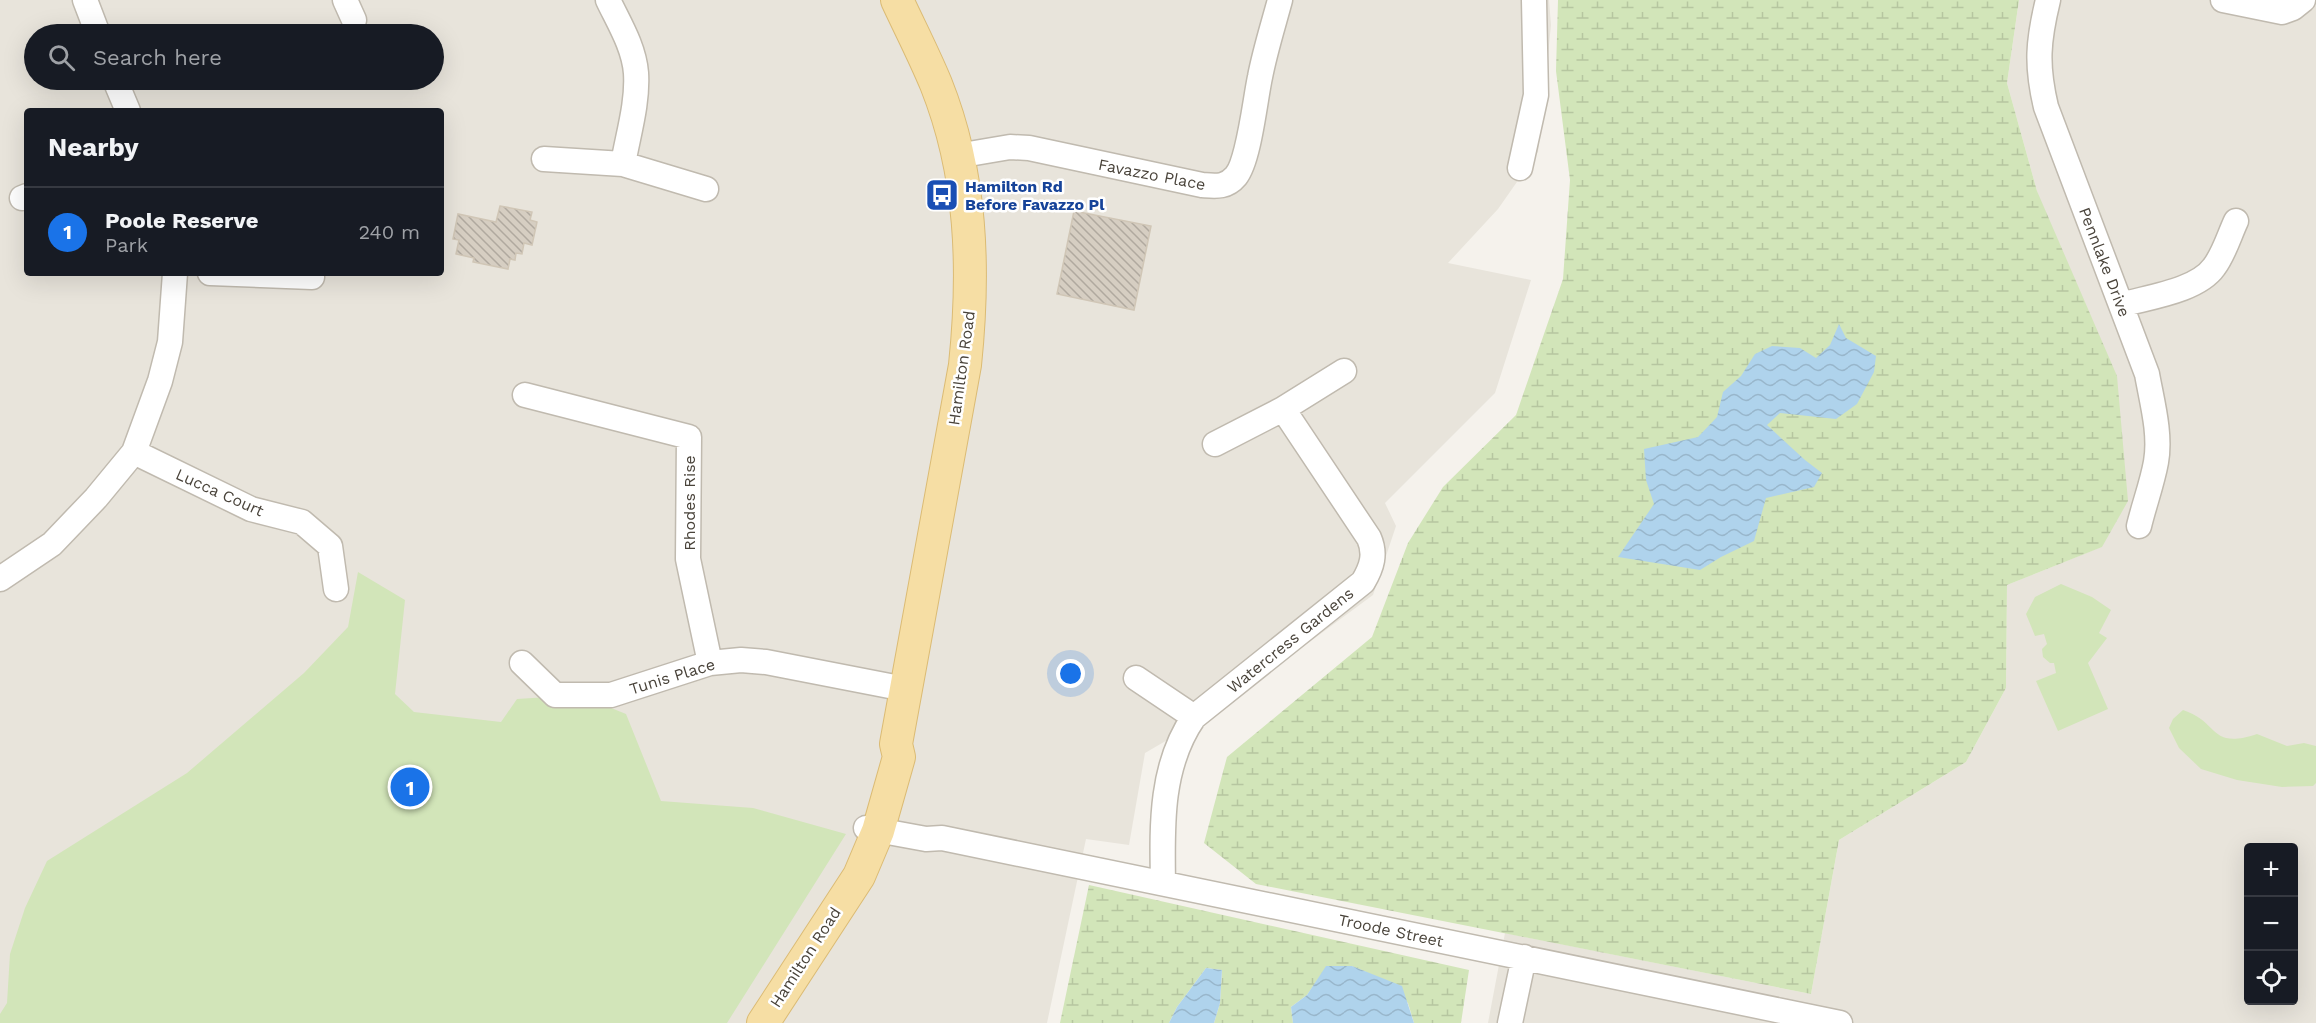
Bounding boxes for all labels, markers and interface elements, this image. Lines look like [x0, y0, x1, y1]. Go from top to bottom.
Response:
search box [24, 24, 444, 90]
icon: search [45, 41, 78, 74]
text: Search here [93, 45, 222, 70]
text: Nearby [48, 132, 139, 162]
street label: Favazzo Place [1097, 155, 1207, 194]
bus stop icon: Hamilton Rd Before Favazzo Pl [924, 177, 960, 213]
place label: Hamilton Rd Before Favazzo Pl [965, 177, 1105, 214]
street label: Pennlake Drive [2075, 205, 2134, 320]
text: Poole Reserve [105, 208, 258, 233]
text: 1 [63, 220, 72, 244]
text: 240 m [358, 220, 420, 244]
text: Park [105, 233, 148, 257]
street label: Hamilton Road [944, 310, 979, 427]
street label: Rhodes Rise [680, 455, 699, 551]
street label: Lucca Court [173, 465, 267, 520]
street label: Watercress Gardens [1223, 584, 1357, 697]
street label: Tunis Place [627, 654, 717, 698]
your location [1056, 659, 1085, 688]
pin: 1 [390, 764, 430, 810]
map controls [2244, 843, 2298, 1005]
button: + [2244, 843, 2298, 897]
button: − [2244, 897, 2298, 951]
street label: Hamilton Road [766, 904, 845, 1011]
street label: Troode Street [1337, 910, 1445, 951]
button: locate [2244, 951, 2298, 1005]

